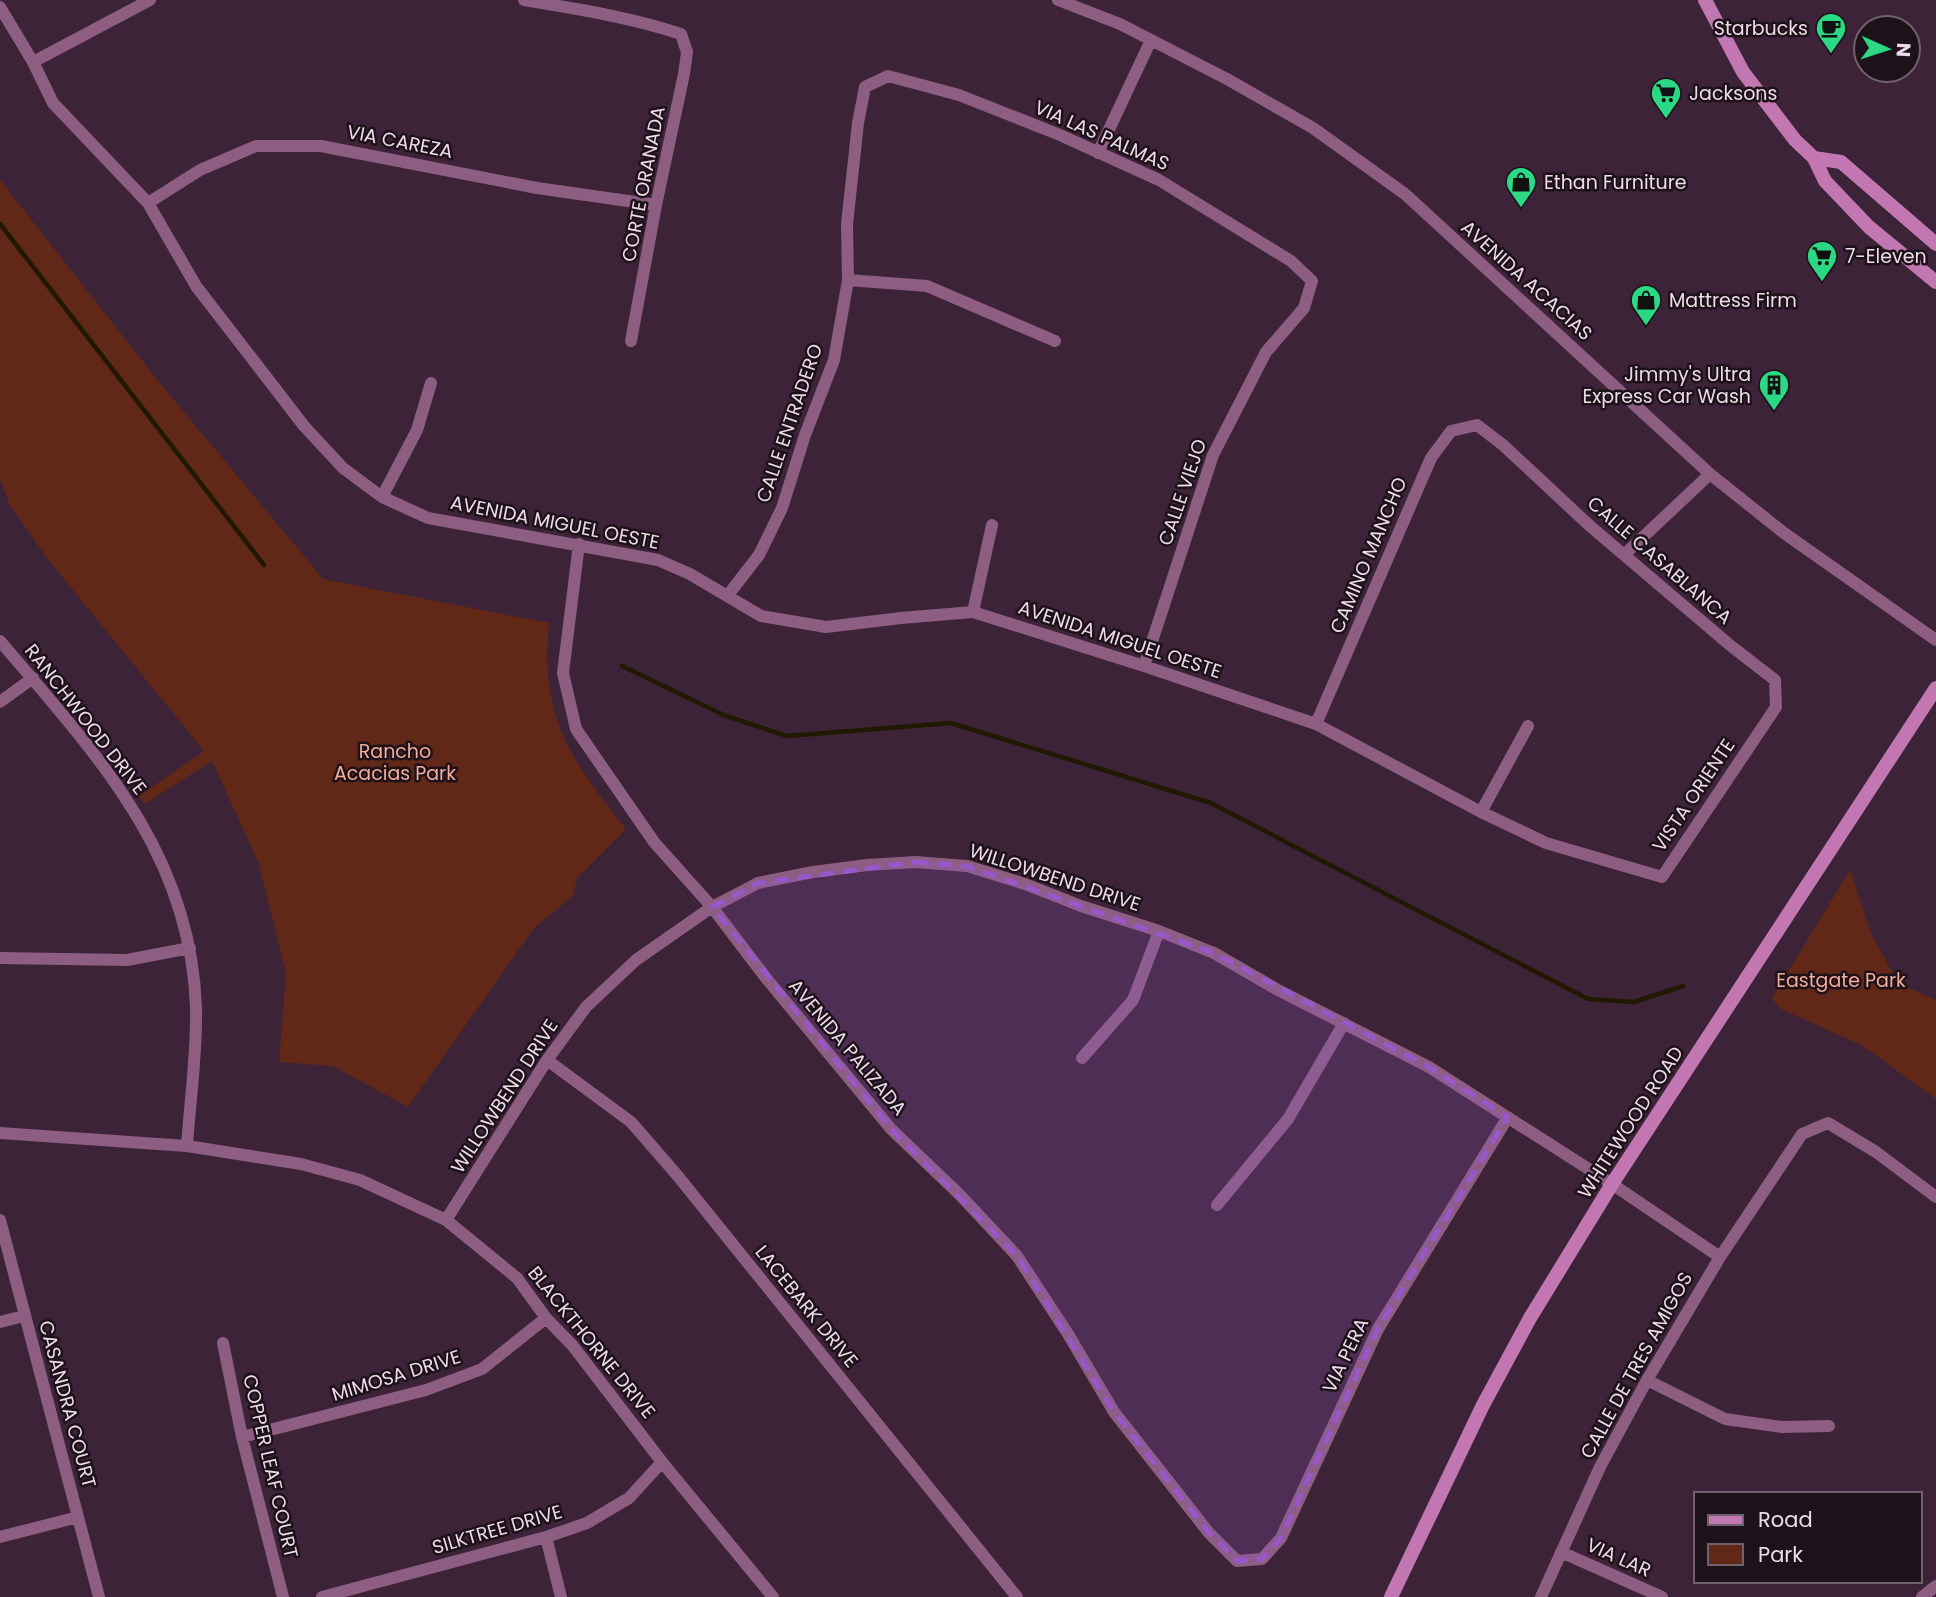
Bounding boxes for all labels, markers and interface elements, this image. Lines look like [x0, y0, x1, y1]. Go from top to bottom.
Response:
cafe icon: Starbucks [1814, 11, 1848, 55]
north arrow [1852, 14, 1922, 84]
place label: Starbucks [1714, 15, 1808, 42]
text: N [1890, 42, 1917, 58]
supermarket icon: Jacksons [1649, 76, 1683, 120]
place label: Jacksons [1689, 80, 1777, 107]
street label: VIA LAS PALMAS [1030, 94, 1174, 177]
street label: CORTE ORANADA [615, 104, 672, 264]
street label: VIA CAREZA [345, 118, 455, 165]
shop icon: Ethan Furniture [1504, 165, 1538, 209]
place label: Ethan Furniture [1544, 169, 1687, 196]
street label: AVENIDA ACACIAS [1455, 214, 1598, 347]
supermarket icon: 7-Eleven [1805, 239, 1839, 283]
place label: 7-Eleven [1845, 243, 1927, 270]
shop icon: Mattress Firm [1629, 283, 1663, 327]
place label: Mattress Firm [1669, 287, 1797, 314]
street label: CALLE ENTRADERO [750, 340, 829, 506]
place label: Jimmy's Ultra Express Car Wash [1582, 361, 1751, 410]
building icon: Jimmy's Ultra Express Car Wash [1757, 368, 1791, 412]
street label: CALLE VIEJO [1152, 435, 1213, 549]
street label: CAMINO MANCHO [1323, 473, 1414, 637]
street label: AVENIDA MIGUEL OESTE [448, 489, 662, 556]
street label: CALLE CASABLANCA [1582, 490, 1738, 631]
street label: AVENIDA MIGUEL OESTE [1015, 594, 1225, 685]
street label: RANCHWOOD DRIVE [18, 638, 153, 800]
street label: VISTA ORIENTE [1646, 733, 1741, 857]
park label: Rancho Acacias Park [334, 738, 456, 787]
street label: WILLOWBEND DRIVE [966, 837, 1144, 918]
park label: Eastgate Park [1776, 967, 1906, 994]
street label: AVENIDA PALIZADA [782, 973, 913, 1122]
street label: WILLOWBEND DRIVE [444, 1014, 564, 1179]
street label: WHITEWOOD ROAD [1571, 1041, 1690, 1203]
street label: LACEBARK DRIVE [749, 1239, 864, 1373]
street label: BLACKTHORNE DRIVE [522, 1260, 662, 1424]
street label: CALLE DE TRES AMIGOS [1574, 1267, 1699, 1463]
street label: VIA PERA [1316, 1313, 1375, 1397]
street label: CASANDRA COURT [32, 1318, 103, 1491]
street label: MIMOSA DRIVE [328, 1343, 464, 1408]
street label: COPPER LEAF COURT [236, 1372, 305, 1561]
legend [1694, 1492, 1922, 1583]
street label: SILKTREE DRIVE [429, 1498, 565, 1561]
text: Road [1758, 1505, 1813, 1534]
street label: VIA LAR [1582, 1531, 1655, 1584]
text: Park [1758, 1540, 1803, 1569]

